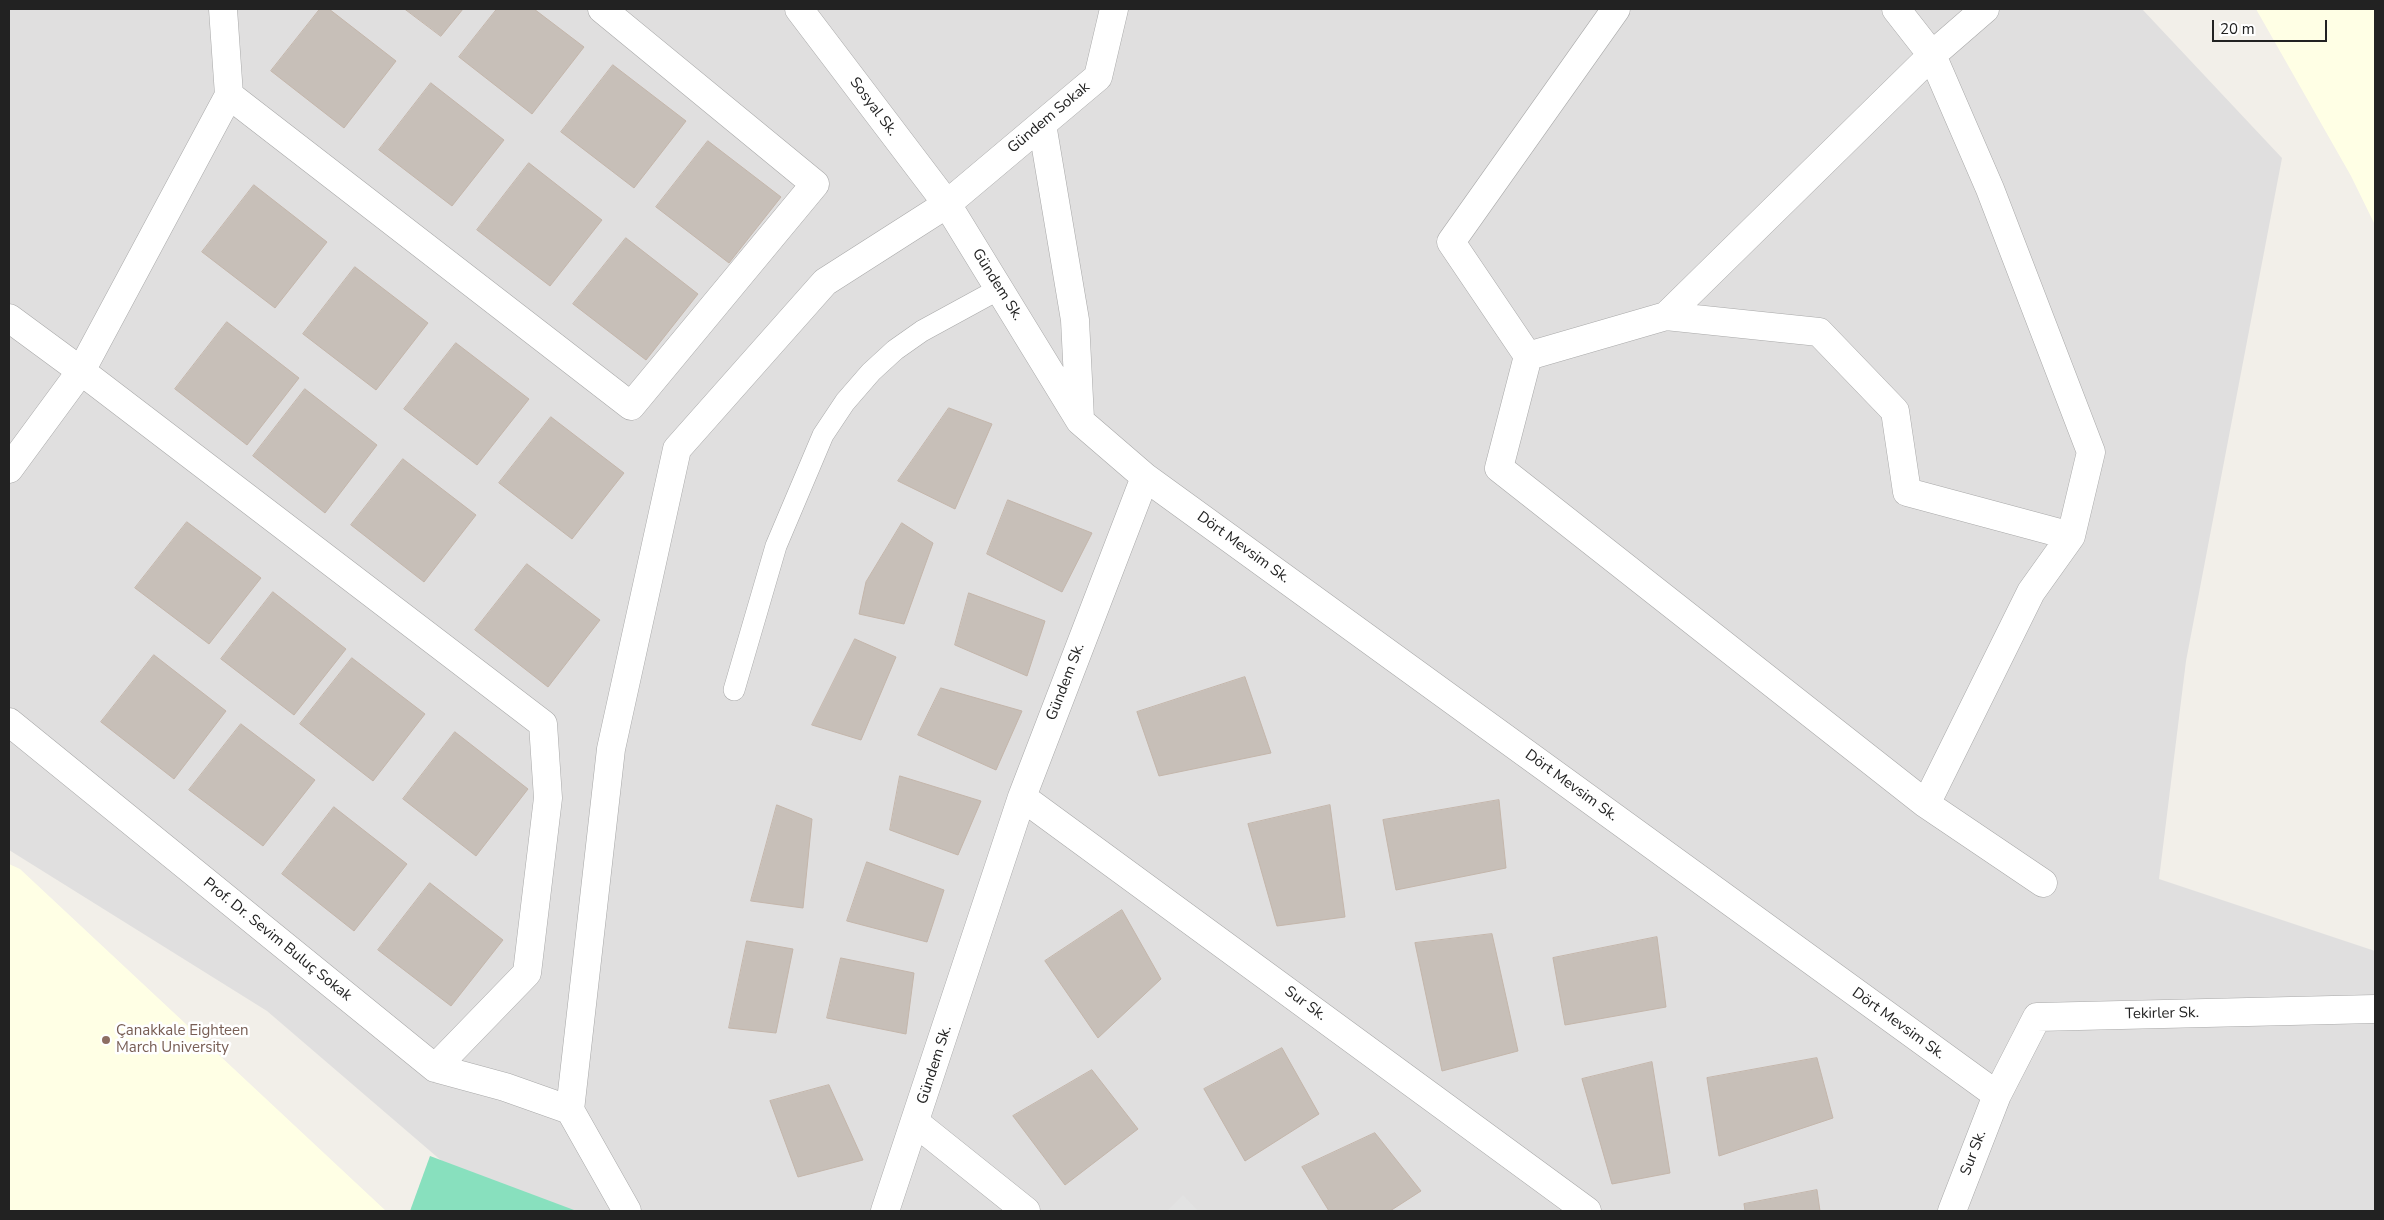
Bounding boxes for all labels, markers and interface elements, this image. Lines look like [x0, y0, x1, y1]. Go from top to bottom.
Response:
scale bar [2214, 10, 2329, 42]
text: 20 m [2220, 19, 2255, 39]
street label: Sosyal Sk. [845, 74, 901, 140]
street label: Gündem Sokak [1004, 78, 1094, 158]
street label: Gündem Sk. [968, 246, 1026, 324]
street label: Dört Mevsim Sk. [1193, 508, 1293, 588]
street label: Gündem Sk. [1043, 641, 1089, 723]
street label: Dört Mevsim Sk. [1521, 746, 1621, 826]
street label: Prof. Dr. Sevim Buluç Sokak [199, 875, 355, 1005]
street label: Sur Sk. [1281, 983, 1329, 1025]
street label: Dört Mevsim Sk. [1848, 984, 1948, 1064]
street label: Tekirler Sk. [2125, 1004, 2199, 1024]
place label: Çanakkale Eighteen March University [116, 1022, 249, 1057]
street label: Gündem Sk. [914, 1023, 956, 1107]
marker: Çanakkale Eighteen March University [100, 1034, 112, 1046]
street label: Sur Sk. [1957, 1128, 1991, 1178]

